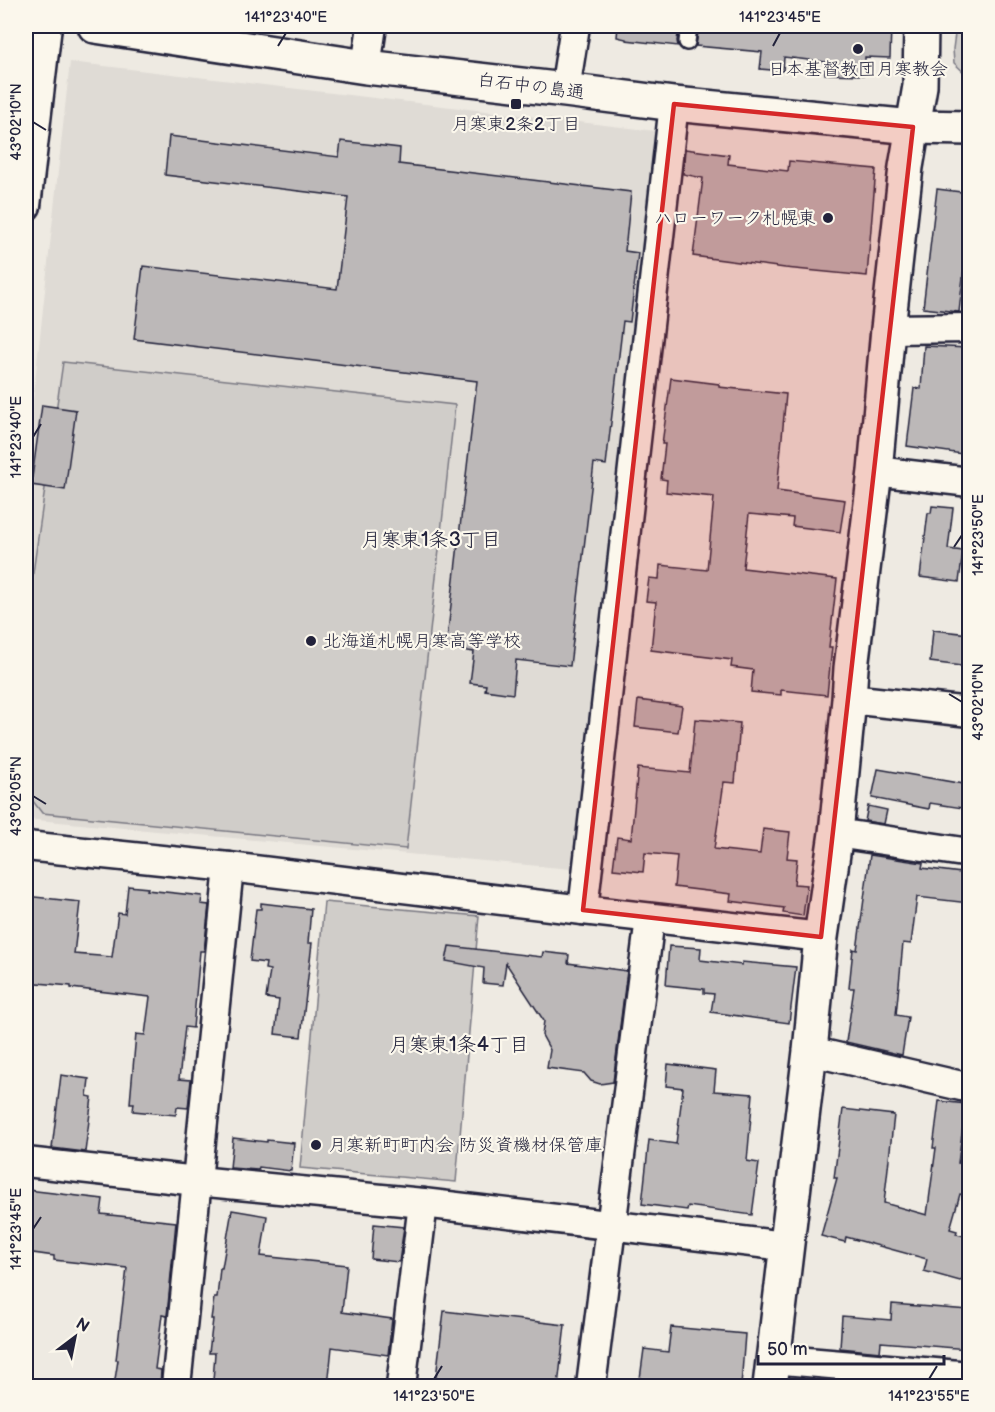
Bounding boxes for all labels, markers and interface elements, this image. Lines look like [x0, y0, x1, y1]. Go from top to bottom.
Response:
text: 141°23'40"E [245, 8, 327, 27]
text: 141°23'45"E [739, 8, 821, 27]
marker: 日本基督教団月寒教会 [851, 42, 865, 56]
place label: 日本基督教団月寒教会 [768, 59, 948, 80]
street label: 白石中の島通 [476, 69, 586, 103]
text: 43°02'10"N [7, 83, 26, 161]
marker: 月寒東2条2丁目 [509, 97, 523, 111]
place label: 月寒東2条2丁目 [451, 114, 581, 135]
place label: ハローワーク札幌東 [654, 208, 816, 229]
marker: ハローワーク札幌東 [821, 211, 835, 225]
text: 141°23'40"E [7, 396, 26, 478]
text: 141°23'50"E [969, 494, 988, 576]
district label: 月寒東1条3丁目 [361, 528, 501, 552]
place label: 北海道札幌月寒高等学校 [323, 631, 521, 652]
marker: 北海道札幌月寒高等学校 [304, 634, 318, 648]
text: 43°02'10"N [969, 663, 988, 741]
text: 43°02'05"N [7, 756, 26, 836]
district label: 月寒東1条4丁目 [389, 1033, 529, 1057]
place label: 月寒新町町内会 防災資機材保管庫 [328, 1135, 603, 1156]
marker: 月寒新町町内会 防災資機材保管庫 [309, 1138, 323, 1152]
text: 141°23'45"E [7, 1188, 26, 1270]
north arrow [45, 1307, 105, 1367]
text: N [72, 1314, 92, 1337]
scale bar [758, 1328, 944, 1366]
text: 50 m [767, 1339, 808, 1360]
text: 141°23'50"E [393, 1387, 475, 1406]
text: 141°23'55"E [888, 1387, 970, 1406]

